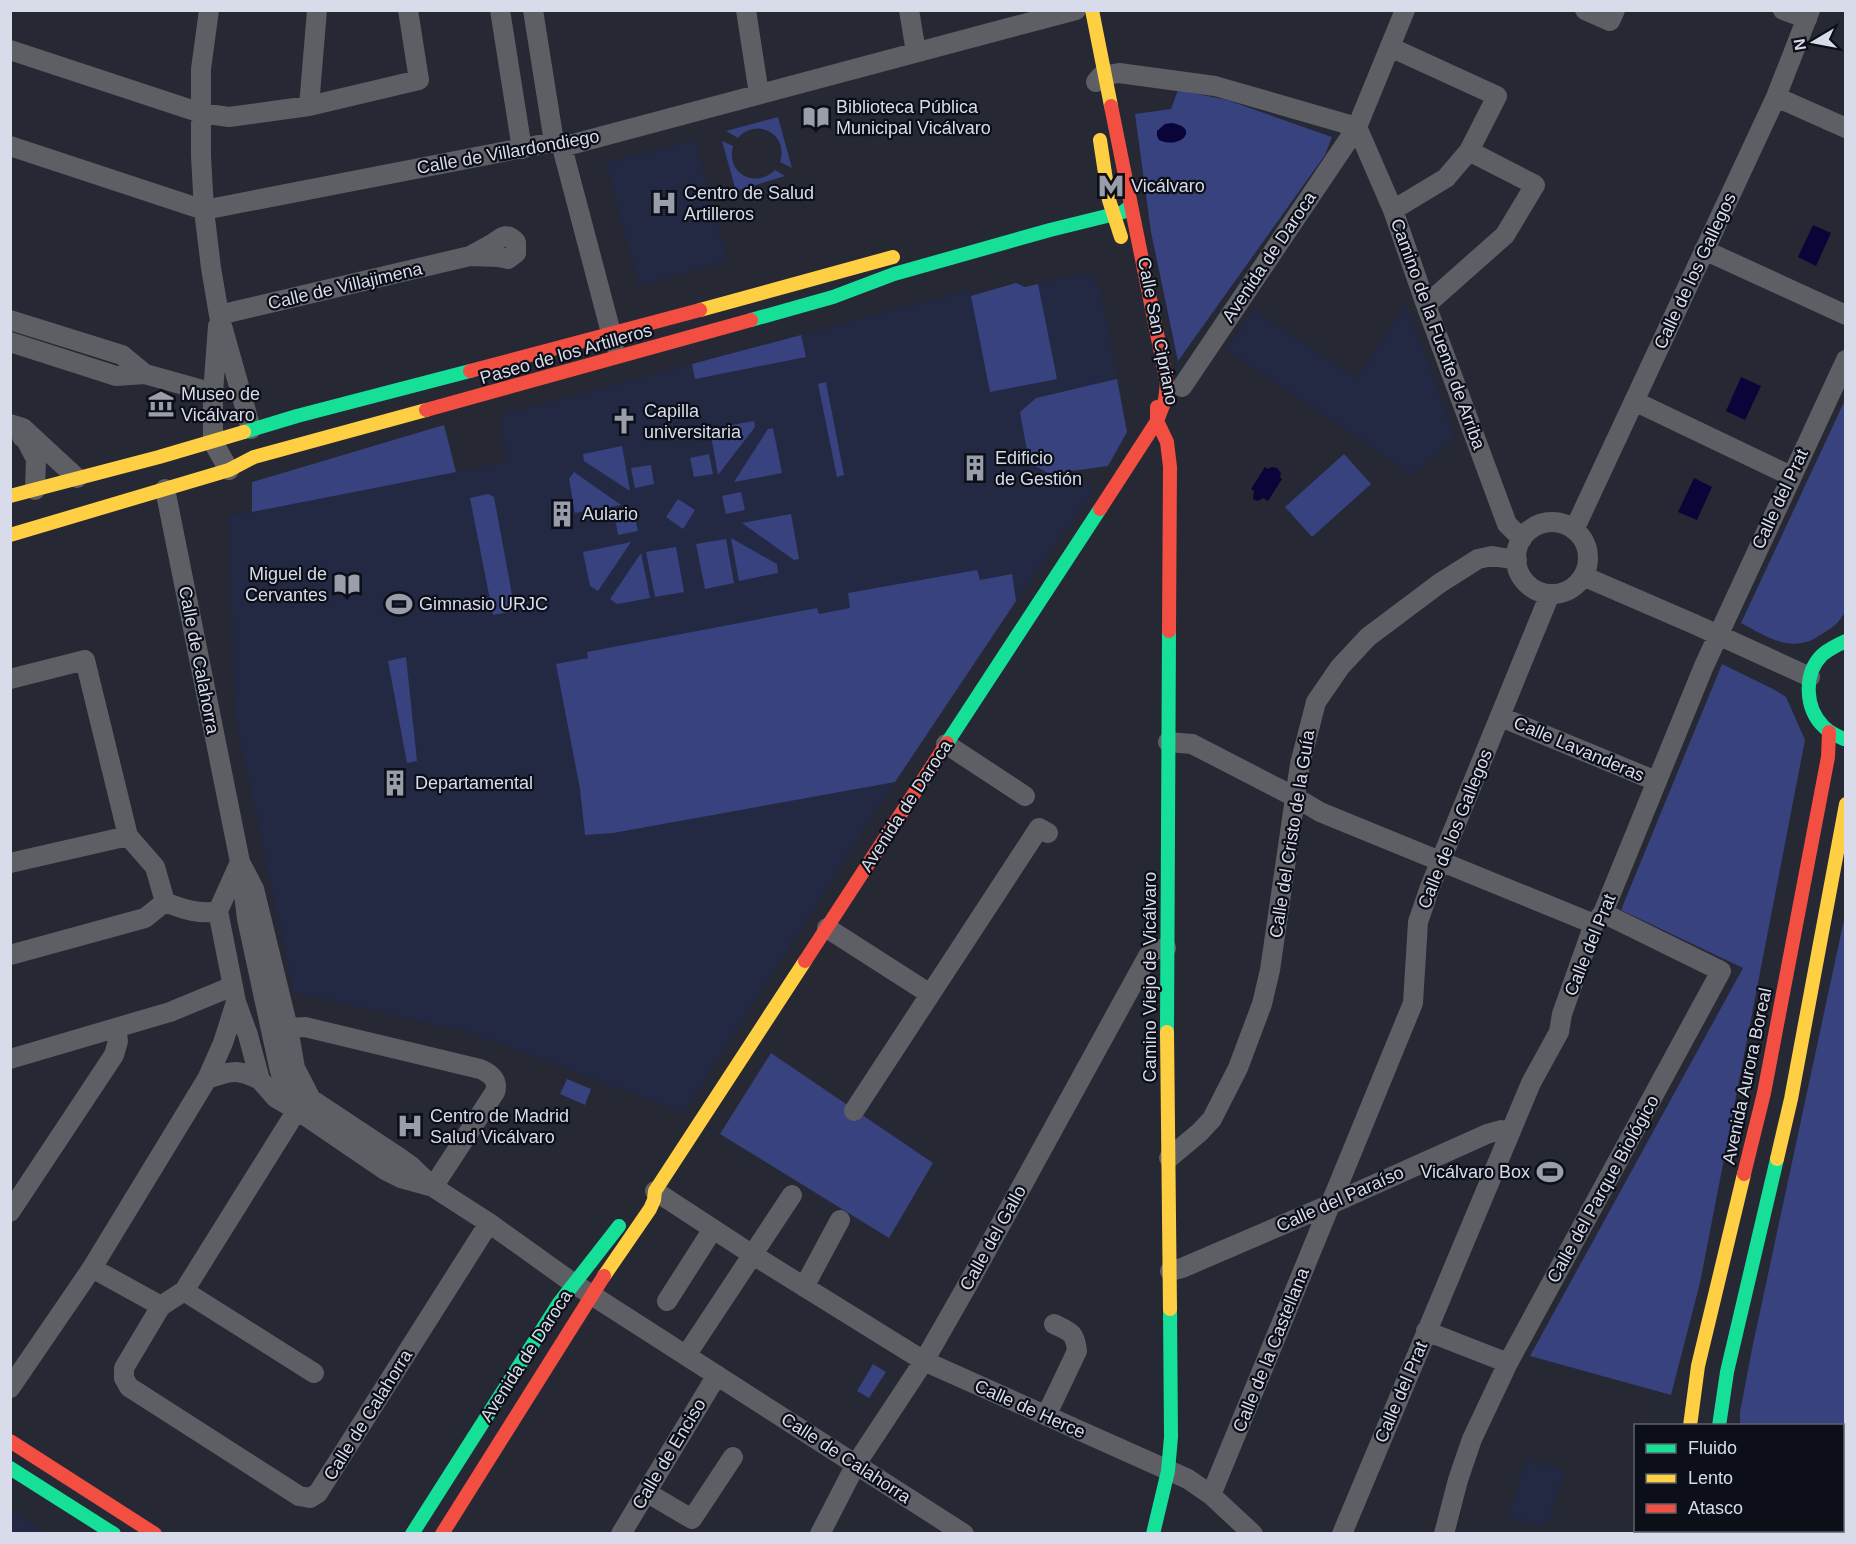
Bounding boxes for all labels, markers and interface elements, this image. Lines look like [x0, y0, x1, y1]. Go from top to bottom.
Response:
north arrow [1784, 12, 1844, 72]
text: N [1790, 37, 1809, 52]
place label: Biblioteca Pública Municipal Vicálvaro [836, 97, 991, 138]
library icon: Biblioteca Pública Municipal Vicálvaro [801, 102, 831, 132]
street label: Calle de Villardondiego [415, 126, 601, 178]
metro station icon: Vicálvaro [1096, 171, 1126, 201]
place label: Vicálvaro [1131, 176, 1205, 196]
place label: Centro de Salud Artilleros [684, 183, 814, 224]
street label: Avenida de Daroca [1218, 187, 1321, 326]
hospital icon: Centro de Salud Artilleros [649, 188, 679, 218]
street label: Calle de los Gallegos [1650, 190, 1740, 352]
street label: Camino de la Fuente de Arriba [1387, 216, 1489, 453]
street label: Calle San Cipriano [1134, 255, 1182, 407]
street label: Calle de Villajimena [266, 258, 425, 313]
street label: Paseo de los Artilleros [478, 320, 654, 388]
place label: Museo de Vicálvaro [181, 384, 260, 425]
museum icon: Museo de Vicálvaro [146, 389, 176, 419]
place label: Capilla universitaria [644, 401, 742, 442]
church icon: Capilla universitaria [609, 406, 639, 436]
street label: Calle del Prat [1748, 446, 1812, 552]
place label: Edificio de Gestión [995, 448, 1082, 489]
building icon: Edificio de Gestión [960, 453, 990, 483]
building icon: Aulario [547, 499, 577, 529]
place label: Aulario [582, 504, 638, 524]
place label: Miguel de Cervantes [245, 564, 327, 605]
library icon: Miguel de Cervantes [332, 569, 362, 599]
street label: Calle de Calahorra [175, 584, 223, 737]
sports icon: Gimnasio URJC [384, 589, 414, 619]
place label: Gimnasio URJC [419, 594, 548, 614]
street label: Calle Lavanderas [1511, 712, 1647, 786]
street label: Calle del Cristo de la Guía [1266, 728, 1318, 939]
street label: Avenida de Daroca [856, 736, 957, 876]
street label: Calle de los Gallegos [1414, 746, 1496, 912]
building icon: Departamental [380, 768, 410, 798]
place label: Departamental [415, 773, 533, 793]
street label: Camino Viejo de Vicálvaro [1140, 872, 1160, 1082]
street label: Calle del Prat [1560, 891, 1620, 999]
street label: Avenida Aurora Boreal [1719, 986, 1775, 1166]
street label: Calle del Parque Biológico [1543, 1092, 1663, 1286]
place label: Centro de Madrid Salud Vicálvaro [430, 1106, 569, 1147]
hospital icon: Centro de Madrid Salud Vicálvaro [395, 1111, 425, 1141]
sports icon: Vicálvaro Box [1535, 1157, 1565, 1187]
street label: Calle del Paraíso [1273, 1162, 1407, 1236]
place label: Vicálvaro Box [1420, 1162, 1530, 1182]
street label: Calle del Gallo [956, 1182, 1030, 1294]
street label: Calle de la Castellana [1229, 1264, 1313, 1435]
street label: Avenida de Daroca [476, 1286, 577, 1426]
street label: Calle del Prat [1371, 1338, 1431, 1446]
street label: Calle de Calahorra [320, 1345, 417, 1484]
street label: Calle de Herce [972, 1376, 1088, 1442]
street label: Calle de Enciso [628, 1395, 710, 1513]
street label: Calle de Calahorra [778, 1409, 915, 1508]
legend [1634, 1424, 1844, 1532]
text: Fluido [1688, 1438, 1737, 1458]
text: Lento [1688, 1468, 1733, 1488]
text: Atasco [1688, 1498, 1743, 1518]

